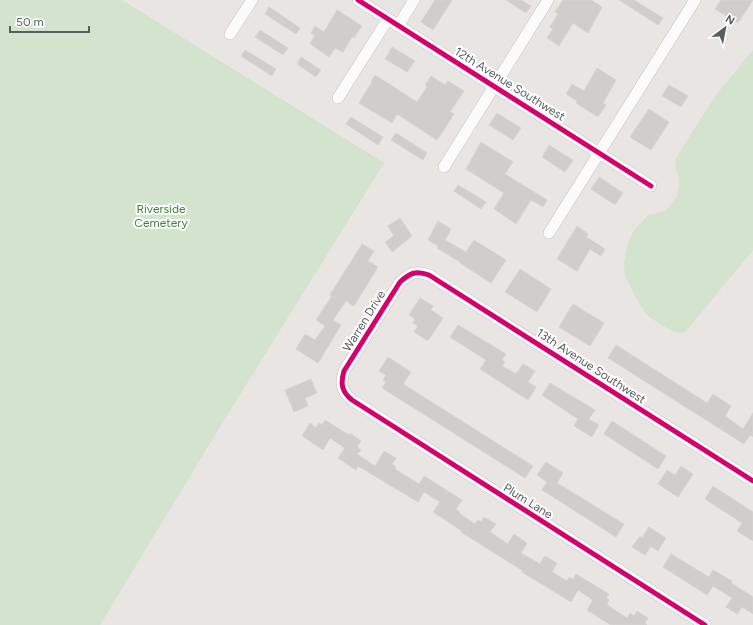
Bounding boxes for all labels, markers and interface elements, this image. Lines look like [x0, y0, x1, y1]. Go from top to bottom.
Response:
scale bar [10, 8, 89, 34]
north arrow [705, 8, 745, 48]
text: N [723, 12, 737, 28]
text: 50 m [16, 15, 44, 29]
street label: 12th Avenue Southwest [452, 44, 568, 124]
park label: Riverside Cemetery [134, 202, 188, 230]
street label: Warren Drive [340, 288, 389, 354]
street label: 13th Avenue Southwest [534, 325, 649, 407]
street label: Plum Lane [501, 480, 555, 522]

